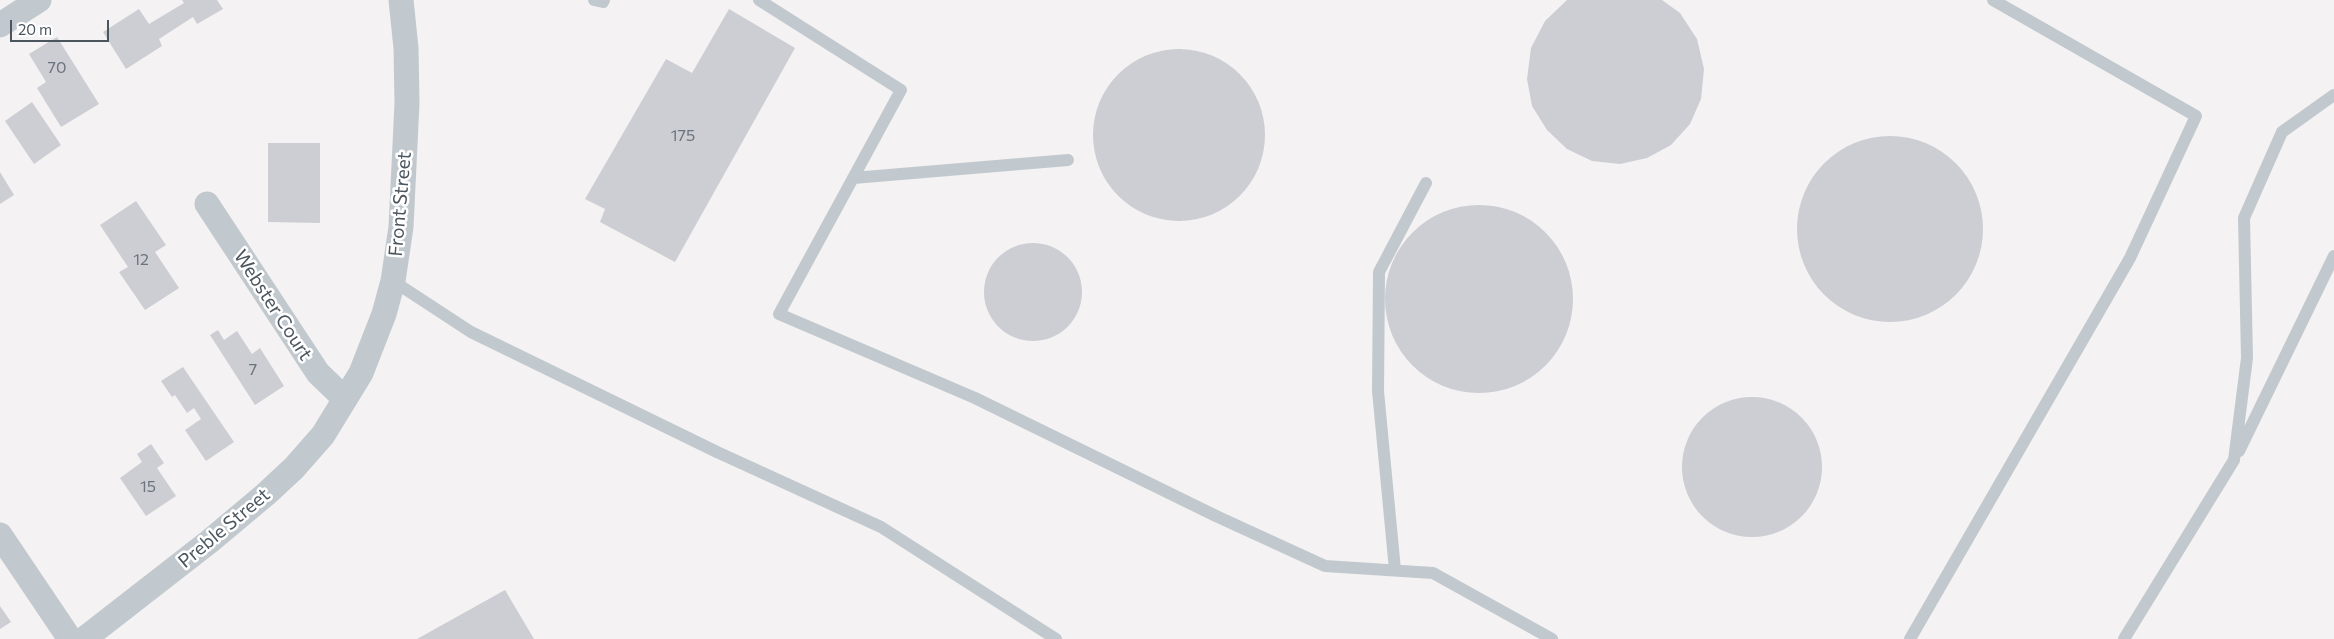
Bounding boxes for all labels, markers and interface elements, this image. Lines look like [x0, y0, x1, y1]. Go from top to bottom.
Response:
scale bar [12, 10, 111, 42]
text: 20 m [18, 20, 52, 38]
house number: 70 [48, 58, 66, 78]
house number: 175 [671, 126, 695, 146]
street label: Front Street [384, 151, 416, 257]
street label: Webster Court [229, 246, 317, 364]
house number: 12 [133, 250, 149, 270]
house number: 7 [249, 360, 257, 380]
house number: 15 [140, 477, 156, 497]
street label: Preble Street [174, 483, 274, 573]

